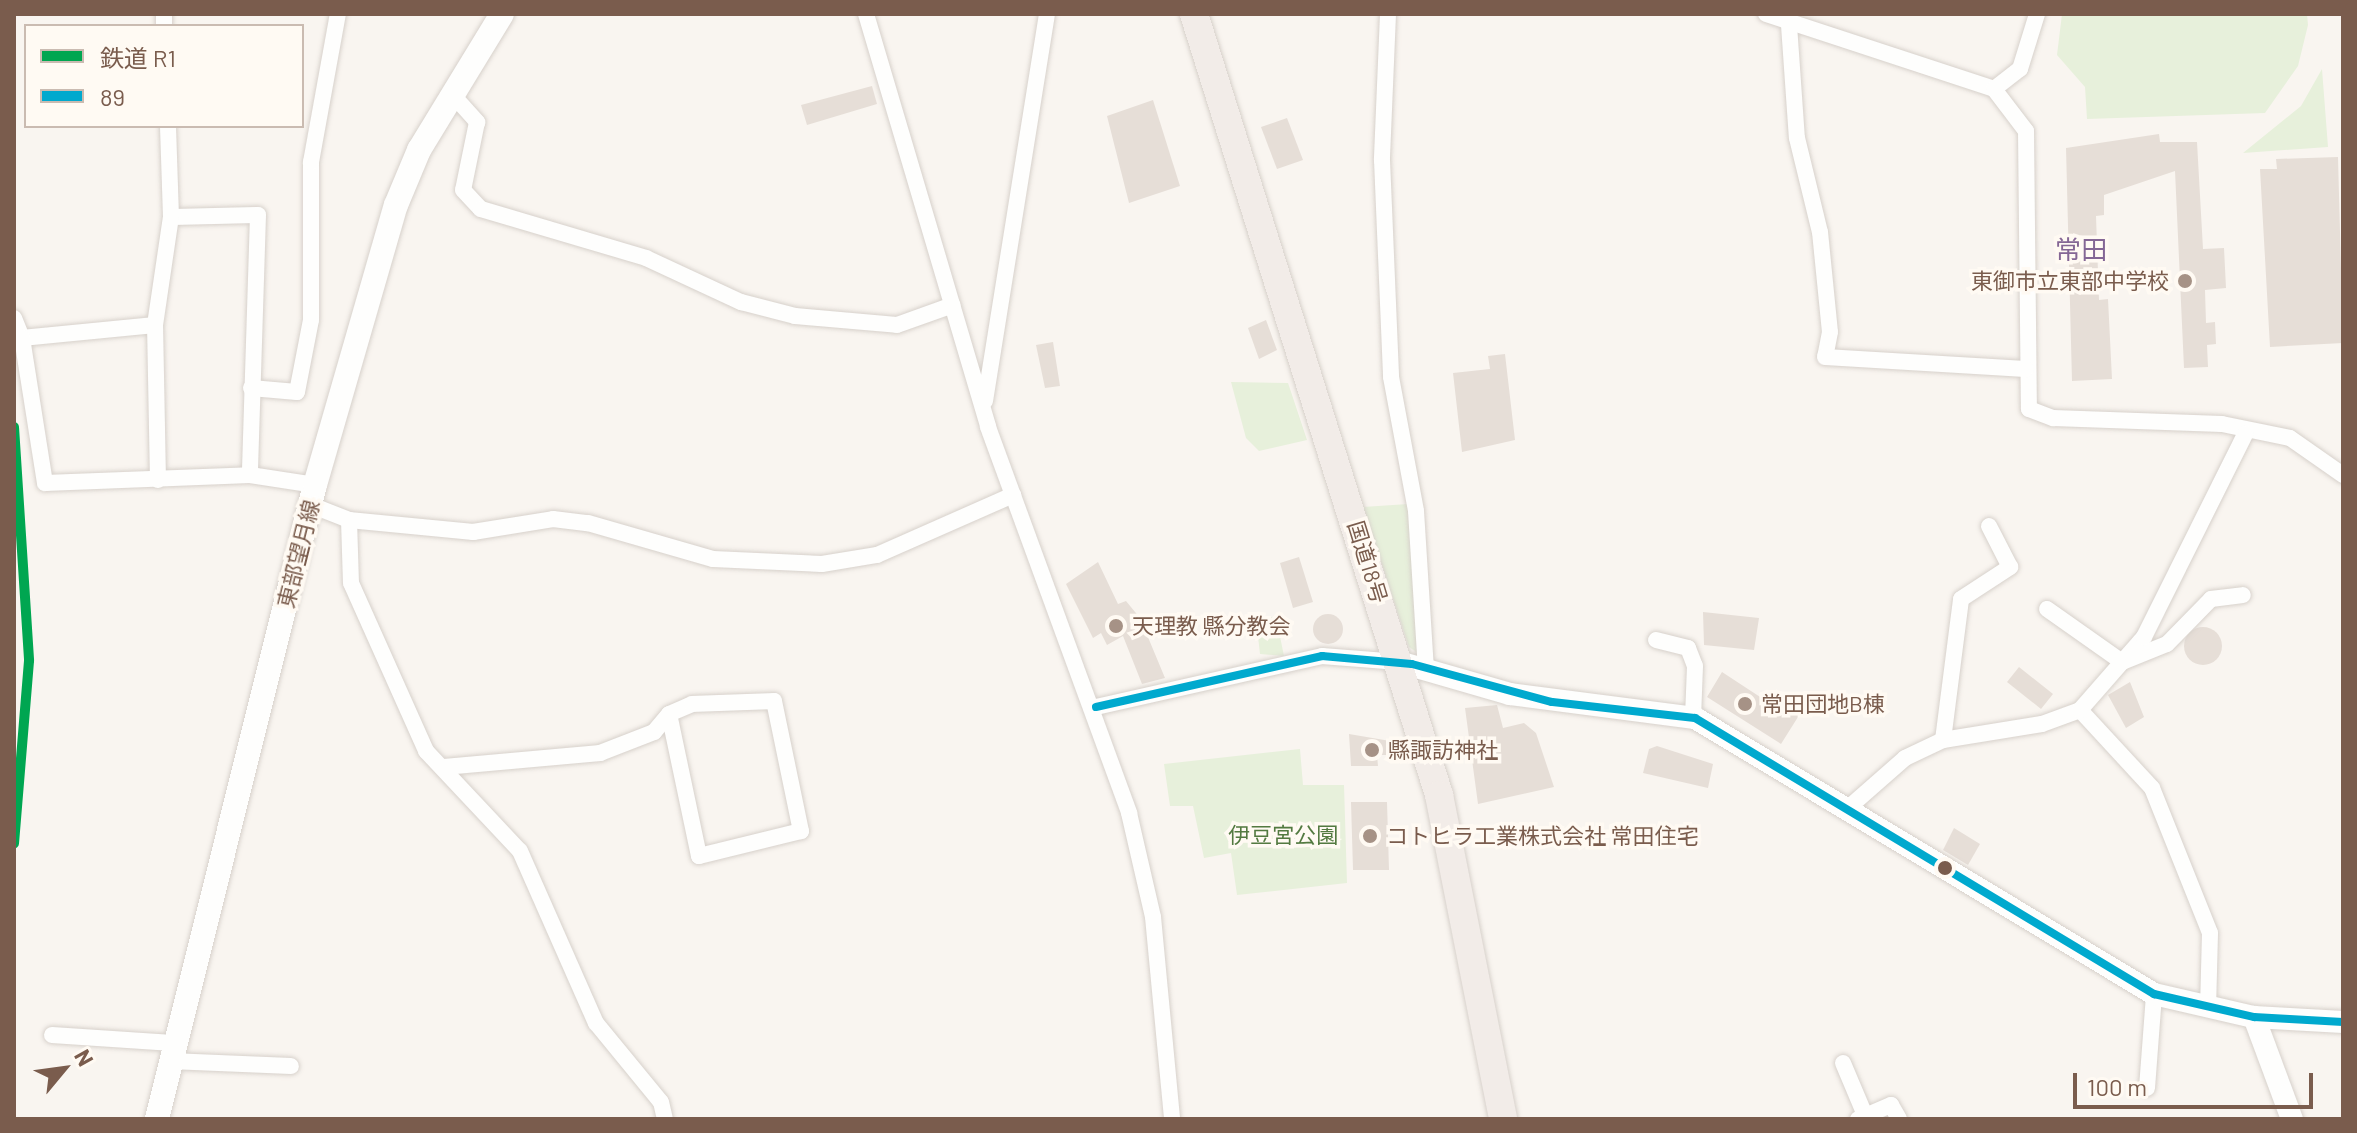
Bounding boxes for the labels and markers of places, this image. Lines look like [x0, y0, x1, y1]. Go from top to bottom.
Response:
place label: 東御市立東部中学校 [1971, 268, 2169, 294]
marker: 東御市立東部中学校 [2176, 272, 2194, 290]
place label: 天理教 縣分教会 [1132, 613, 1290, 639]
marker: 天理教 縣分教会 [1107, 617, 1125, 635]
place label: 常田団地B棟 [1761, 691, 1885, 717]
marker: 常田団地B棟 [1736, 695, 1754, 713]
place label: 縣諏訪神社 [1388, 737, 1498, 763]
marker: 縣諏訪神社 [1363, 741, 1381, 759]
place label: コトヒラ工業株式会社 常田住宅 [1386, 823, 1698, 849]
marker: コトヒラ工業株式会社 常田住宅 [1361, 827, 1379, 845]
unlabelled marker [1937, 860, 1953, 876]

